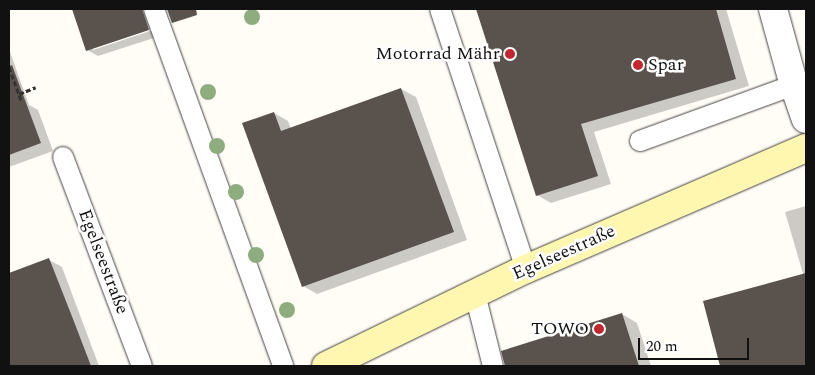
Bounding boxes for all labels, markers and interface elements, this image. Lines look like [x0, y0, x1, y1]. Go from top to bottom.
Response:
place label: Motorrad Mähr [375, 43, 500, 65]
marker: Motorrad Mähr [504, 48, 516, 60]
place label: Spar [648, 54, 684, 76]
marker: Spar [632, 59, 644, 71]
street label: Egelseestraße [73, 207, 133, 317]
street label: Egelseestraße [509, 221, 619, 285]
place label: TOWO [531, 318, 589, 340]
marker: TOWO [593, 323, 605, 335]
scale bar [640, 328, 751, 360]
text: 20 m [646, 335, 678, 358]

